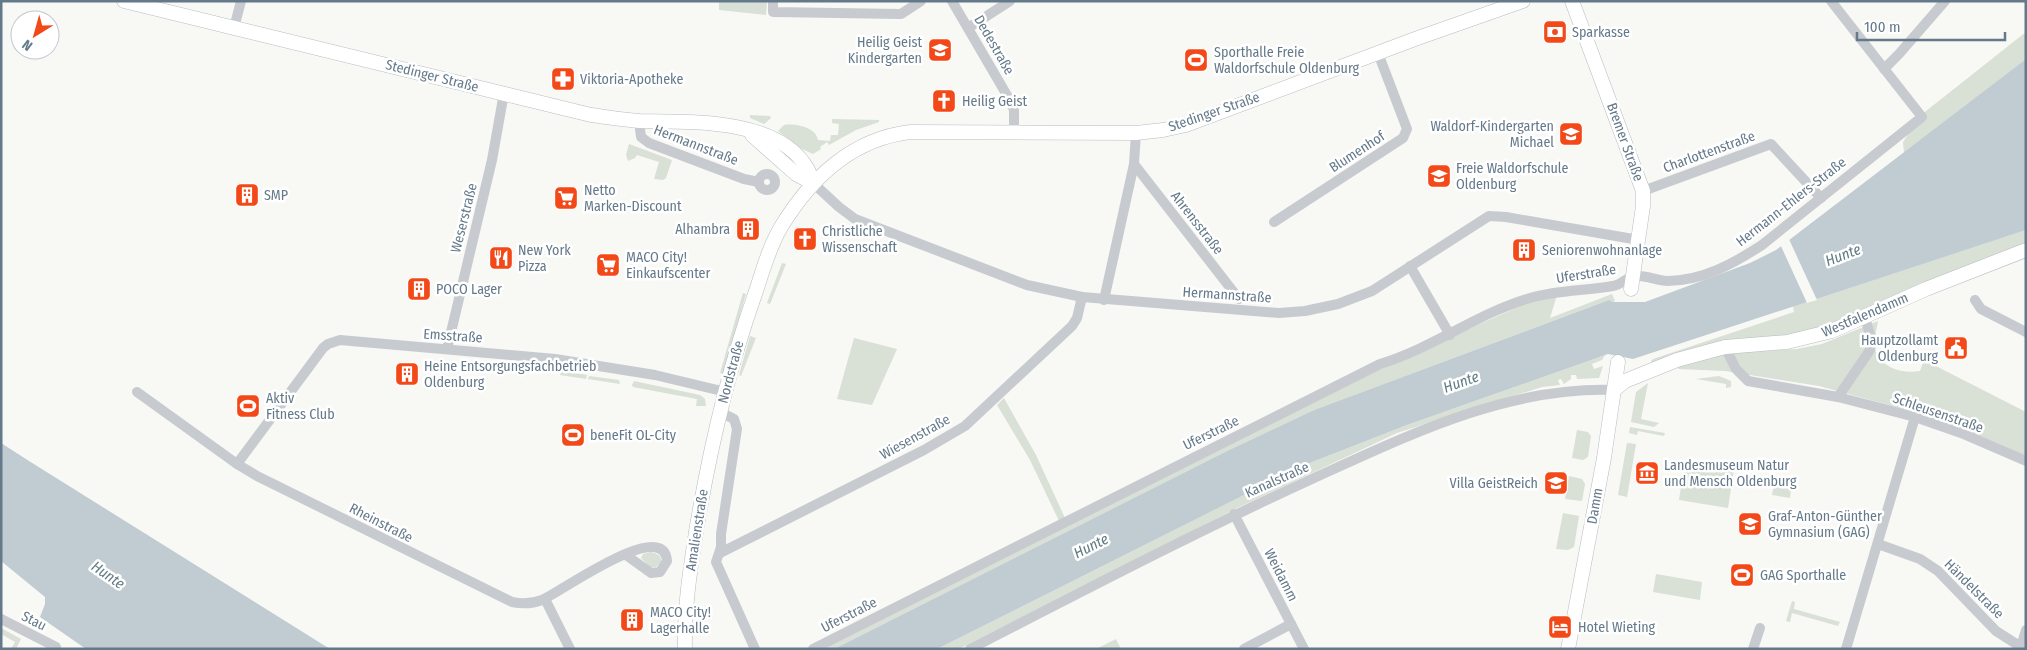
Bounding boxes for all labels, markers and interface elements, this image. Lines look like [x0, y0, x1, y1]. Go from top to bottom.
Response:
north arrow [10, 10, 60, 60]
scale bar [1857, 10, 2004, 42]
street label: Dedestraße [970, 12, 1018, 78]
text: 100 m [1864, 18, 1901, 36]
bank icon: Sparkasse [1542, 19, 1568, 45]
place label: Sparkasse [1572, 24, 1630, 41]
place label: Heilig Geist Kindergarten [848, 34, 922, 67]
text: N [19, 36, 36, 54]
school or university icon: Heilig Geist Kindergarten [927, 37, 953, 63]
place label: Sporthalle Freie Waldorfschule Oldenburg [1214, 44, 1360, 77]
sports icon: Sporthalle Freie Waldorfschule Oldenburg [1183, 47, 1209, 73]
street label: Stedinger Straße [384, 56, 480, 96]
pharmacy icon: Viktoria-Apotheke [550, 66, 576, 92]
place label: Viktoria-Apotheke [580, 71, 684, 88]
church icon: Heilig Geist [931, 88, 957, 114]
street label: Stedinger Straße [1166, 88, 1262, 136]
place label: Heilig Geist [962, 93, 1027, 110]
street label: Bremer Straße [1603, 100, 1647, 184]
place label: Waldorf-Kindergarten Michael [1431, 118, 1554, 151]
street label: Hermannstraße [651, 121, 741, 169]
school or university icon: Waldorf-Kindergarten Michael [1558, 121, 1584, 147]
street label: Blumenhof [1326, 127, 1389, 176]
street label: Charlottenstraße [1661, 127, 1757, 177]
street label: Hermann-Ehlers-Straße [1733, 154, 1849, 250]
place label: Freie Waldorfschule Oldenburg [1456, 160, 1568, 193]
school or university icon: Freie Waldorfschule Oldenburg [1426, 163, 1452, 189]
street label: Weserstraße [447, 181, 481, 255]
building icon: SMP [234, 182, 260, 208]
place label: Netto Marken-Discount [584, 182, 682, 215]
supermarket icon: Netto Marken-Discount [553, 185, 579, 211]
place label: SMP [264, 187, 288, 204]
street label: Ahrensstraße [1167, 188, 1227, 258]
building icon: Alhambra [735, 216, 761, 242]
place label: Alhambra [675, 221, 730, 238]
place label: Christliche Wissenschaft [822, 223, 898, 256]
church icon: Christliche Wissenschaft [792, 226, 818, 252]
building icon: Seniorenwohnanlage [1511, 237, 1537, 263]
water label: Hunte [1823, 240, 1863, 270]
place label: New York Pizza [518, 242, 571, 275]
place label: Seniorenwohnanlage [1542, 242, 1662, 259]
restaurant icon: New York Pizza [488, 245, 514, 271]
place label: MACO City! Einkaufscenter [626, 249, 710, 282]
supermarket icon: MACO City! Einkaufscenter [595, 252, 621, 278]
street label: Uferstraße [1555, 261, 1617, 287]
building icon: POCO Lager [406, 276, 432, 302]
place label: POCO Lager [436, 281, 502, 298]
street label: Hermannstraße [1182, 283, 1272, 307]
street label: Westfalendamm [1819, 289, 1911, 341]
street label: Emsstraße [423, 325, 483, 347]
place label: Hauptzollamt Oldenburg [1861, 332, 1938, 365]
public building icon: Hauptzollamt Oldenburg [1943, 335, 1969, 361]
street label: Nordstraße [714, 339, 748, 405]
place label: Heine Entsorgungsfachbetrieb Oldenburg [424, 358, 596, 391]
building icon: Heine Entsorgungsfachbetrieb Oldenburg [394, 361, 420, 387]
water label: Hunte [1441, 367, 1481, 397]
place label: Aktiv Fitness Club [266, 390, 335, 423]
street label: Schleusenstraße [1890, 390, 1986, 436]
sports icon: Aktiv Fitness Club [235, 393, 261, 419]
street label: Wiesenstraße [877, 411, 953, 463]
street label: Uferstraße [1180, 412, 1242, 454]
sports icon: beneFit OL-City [560, 422, 586, 448]
place label: beneFit OL-City [590, 427, 677, 444]
place label: Landesmuseum Natur und Mensch Oldenburg [1664, 457, 1797, 490]
street label: Kanalstraße [1242, 458, 1312, 502]
museum icon: Landesmuseum Natur und Mensch Oldenburg [1634, 460, 1660, 486]
school or university icon: Villa GeistReich [1543, 470, 1569, 496]
place label: Villa GeistReich [1450, 475, 1538, 492]
street label: Damm [1583, 487, 1607, 525]
street label: Amalienstraße [682, 488, 712, 572]
street label: Rheinstraße [346, 500, 416, 546]
place label: Graf-Anton-Günther Gymnasium (GAG) [1768, 508, 1882, 541]
school or university icon: Graf-Anton-Günther Gymnasium (GAG) [1737, 511, 1763, 537]
water label: Hunte [1071, 530, 1111, 562]
street label: Weidamm [1261, 546, 1301, 604]
street label: Händelstraße [1941, 556, 2007, 622]
water label: Hunte [88, 557, 128, 593]
sports icon: GAG Sporthalle [1729, 562, 1755, 588]
place label: GAG Sporthalle [1760, 567, 1846, 584]
street label: Uferstraße [818, 594, 880, 636]
place label: MACO City! Lagerhalle [650, 604, 711, 637]
building icon: MACO City! Lagerhalle [619, 607, 645, 633]
street label: Stau [19, 608, 49, 634]
hotel icon: Hotel Wieting [1547, 614, 1573, 640]
place label: Hotel Wieting [1578, 619, 1656, 636]

